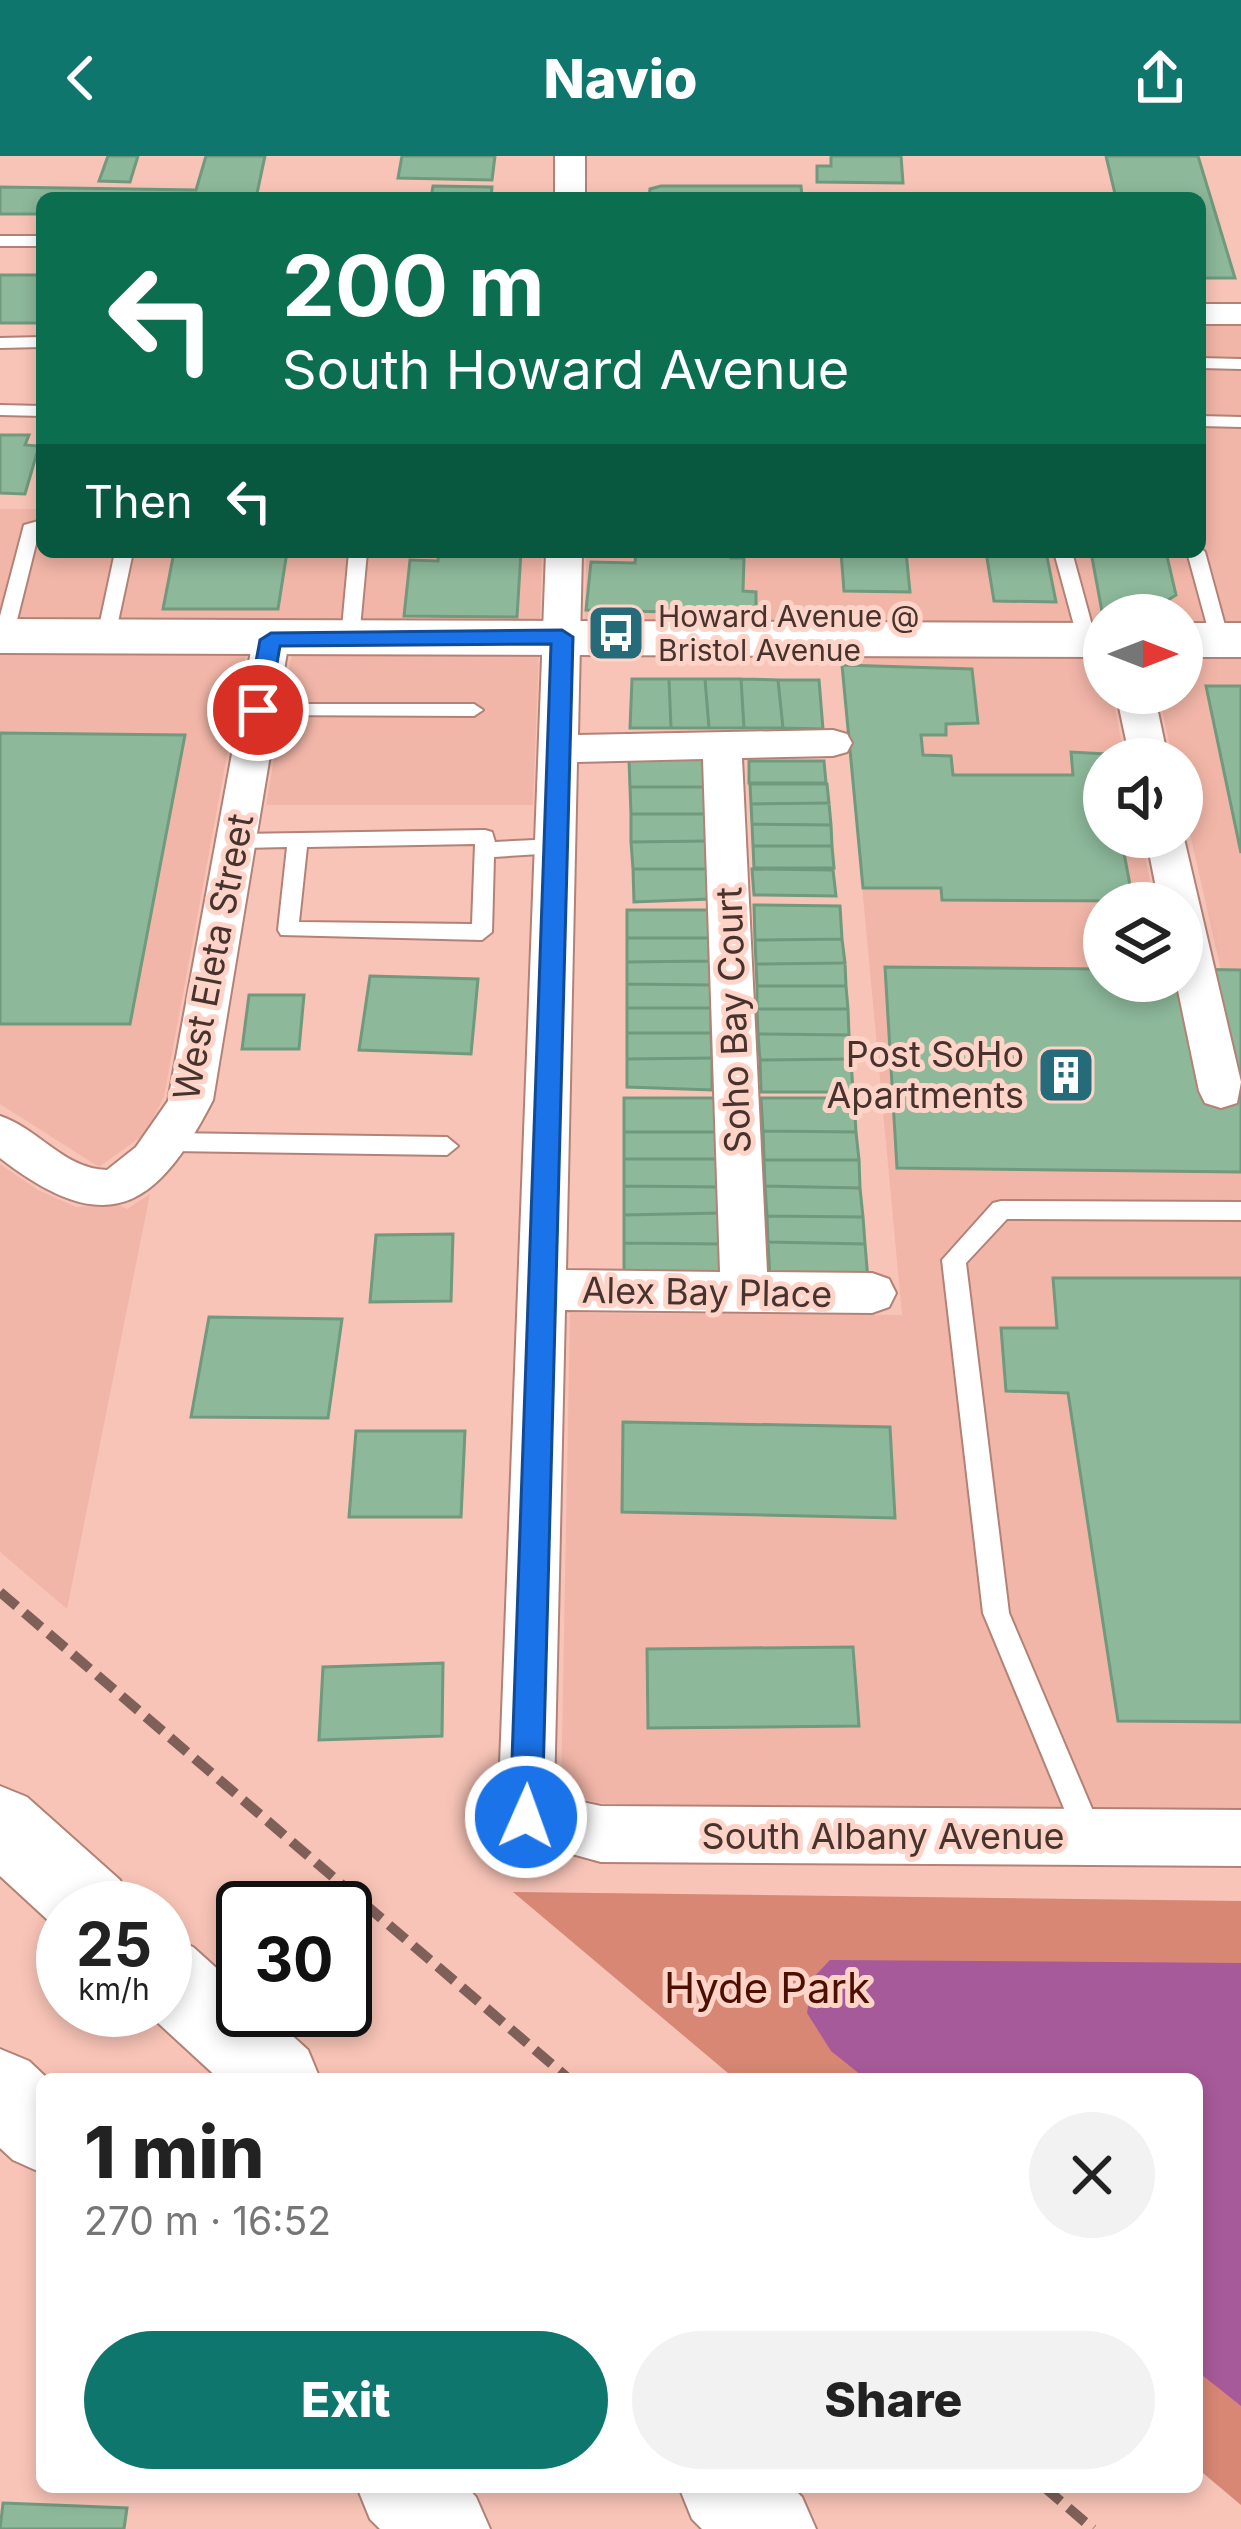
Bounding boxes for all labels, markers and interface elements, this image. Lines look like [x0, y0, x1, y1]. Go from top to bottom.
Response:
icon: back [48, 45, 114, 111]
icon: share [1127, 45, 1193, 111]
text: Navio [543, 46, 698, 111]
text: 200 m [282, 235, 545, 336]
icon: left [84, 240, 240, 396]
text: South Howard Avenue [282, 337, 849, 402]
icon: left [216, 468, 282, 534]
text: Then [84, 474, 192, 529]
north arrow [1083, 594, 1203, 714]
map controls [1083, 594, 1203, 1002]
place label: Howard Avenue @ Bristol Avenue [658, 598, 920, 668]
bus stop icon: Howard Avenue @ Bristol Avenue [585, 602, 647, 664]
pin [207, 659, 309, 761]
icon: arrive [225, 677, 291, 743]
button: sound [1083, 738, 1203, 858]
street label: West Eleta Street [164, 810, 262, 1104]
button: layers [1083, 882, 1203, 1002]
street label: Soho Bay Court [706, 886, 760, 1154]
place label: Post SoHo Apartments [826, 1032, 1024, 1117]
building icon: Post SoHo Apartments [1035, 1044, 1097, 1106]
street label: Alex Bay Place [581, 1268, 833, 1316]
position arrow [463, 1754, 589, 1880]
street label: South Albany Avenue [702, 1814, 1064, 1858]
speed limit sign: 30 [216, 1881, 372, 2037]
text: 25 [76, 1908, 152, 1980]
park label: Hyde Park [664, 1962, 870, 2013]
text: km/h [78, 1971, 150, 2007]
text: 1 min [84, 2108, 264, 2195]
button: close [1029, 2112, 1155, 2238]
text: 270 m · 16:52 [84, 2197, 331, 2244]
button: Exit [84, 2331, 608, 2469]
button: Share [632, 2331, 1155, 2469]

